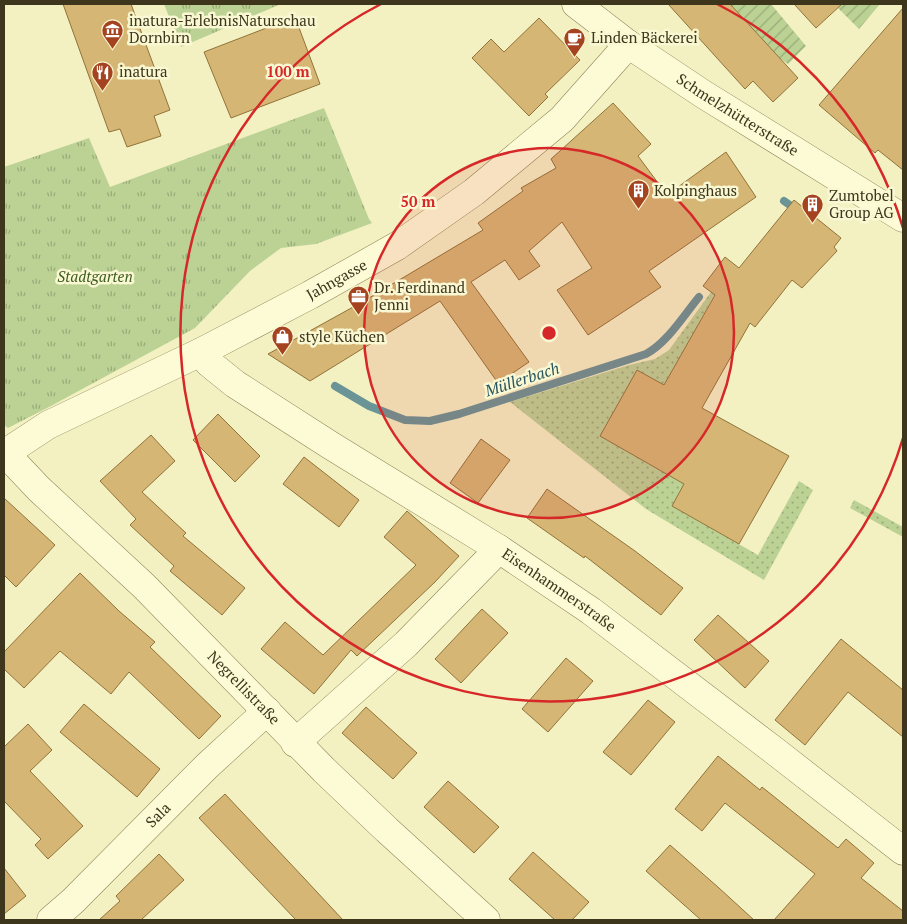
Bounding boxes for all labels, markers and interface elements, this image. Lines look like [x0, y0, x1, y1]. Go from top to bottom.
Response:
place label: inatura-ErlebnisNaturschau Dornbirn [129, 10, 316, 47]
museum icon: inatura-ErlebnisNaturschau Dornbirn [101, 18, 125, 49]
cafe icon: Linden Bäckerei [563, 26, 587, 57]
place label: Linden Bäckerei [591, 27, 698, 47]
restaurant icon: inatura [91, 60, 115, 91]
place label: inatura [119, 61, 168, 81]
text: 100 m [266, 61, 310, 81]
street label: Schmelzhütterstraße [673, 68, 803, 160]
building icon: Kolpinghaus [626, 179, 650, 210]
place label: Kolpinghaus [654, 180, 737, 200]
place label: Zumtobel Group AG [829, 185, 894, 222]
text: 50 m [401, 191, 436, 211]
building icon: Zumtobel Group AG [801, 193, 825, 224]
street label: Jahngasse [302, 254, 370, 304]
park label: Stadtgarten [57, 266, 133, 286]
place label: Dr. Ferdinand Jenni [374, 277, 465, 314]
office icon: Dr. Ferdinand Jenni [346, 285, 370, 316]
centre of rings [540, 324, 558, 342]
shop icon: style Küchen [271, 325, 295, 356]
place label: style Küchen [299, 326, 385, 346]
water label: Müllerbach [481, 357, 562, 402]
street label: Eisenhammerstraße [498, 543, 621, 636]
street label: Negrellistraße [204, 646, 285, 728]
street label: Sala [141, 797, 175, 831]

